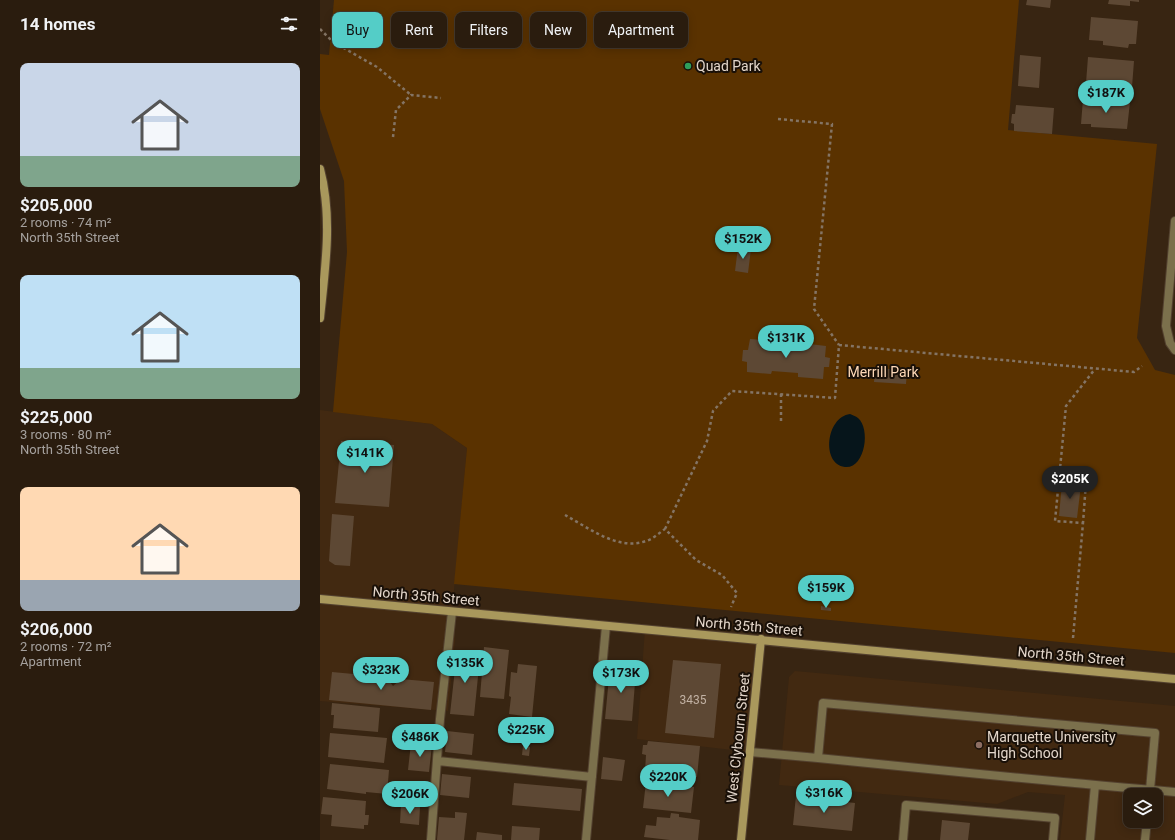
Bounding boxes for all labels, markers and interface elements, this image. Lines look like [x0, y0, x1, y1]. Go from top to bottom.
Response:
chip: Buy [332, 12, 383, 48]
chip: Rent [391, 12, 447, 48]
chip: Filters [455, 12, 522, 48]
chip: New [530, 12, 586, 48]
chip: Apartment [594, 12, 688, 48]
icon: filters [278, 13, 300, 35]
text: 14 homes [20, 14, 96, 34]
place label: Quad Park [696, 58, 761, 74]
marker: Quad Park [683, 61, 693, 71]
pin: $187K [1078, 80, 1134, 114]
text: $187K [1087, 85, 1125, 100]
icon: home [124, 89, 196, 161]
text: $205,000 [20, 195, 92, 215]
text: 2 rooms · 74 m² [20, 215, 112, 230]
pin: $152K [715, 226, 771, 260]
text: North 35th Street [20, 230, 120, 245]
text: $152K [724, 231, 762, 246]
icon: home [124, 301, 196, 373]
pin: $131K [758, 325, 814, 359]
text: $131K [767, 330, 805, 345]
park label: Merrill Park [847, 364, 919, 380]
text: $225,000 [20, 407, 92, 427]
text: 3 rooms · 80 m² [20, 427, 112, 442]
pin: $141K [337, 440, 393, 474]
text: North 35th Street [20, 442, 120, 457]
text: $141K [346, 445, 384, 460]
pin: $205K [1042, 466, 1098, 500]
text: $205K [1051, 471, 1089, 486]
icon: home [124, 513, 196, 585]
pin: $159K [798, 575, 854, 609]
text: $159K [807, 580, 845, 595]
street label: North 35th Street [372, 583, 481, 609]
street label: North 35th Street [695, 613, 804, 639]
text: $206,000 [20, 619, 92, 639]
text: 2 rooms · 72 m² [20, 639, 112, 654]
street label: North 35th Street [1017, 643, 1126, 669]
pin: $135K [437, 650, 493, 684]
text: Apartment [20, 654, 82, 669]
text: $135K [446, 655, 484, 670]
pin: $323K [353, 657, 409, 691]
pin: $173K [593, 660, 649, 694]
text: $323K [362, 662, 400, 677]
text: $173K [602, 665, 640, 680]
street label: West Clybourn Street [723, 672, 753, 804]
house number: 3435 [680, 693, 707, 707]
pin: $225K [498, 717, 554, 751]
text: $225K [507, 722, 545, 737]
pin: $486K [392, 724, 448, 758]
text: $486K [401, 729, 439, 744]
place label: Marquette University High School [987, 729, 1116, 761]
marker: Marquette University High School [974, 740, 984, 750]
pin: $220K [640, 764, 696, 798]
text: $220K [649, 769, 687, 784]
pin: $316K [796, 780, 852, 814]
pin: $206K [382, 781, 438, 815]
text: $316K [805, 785, 843, 800]
text: $206K [391, 786, 429, 801]
map controls [1123, 788, 1163, 828]
button: layers [1123, 788, 1163, 828]

